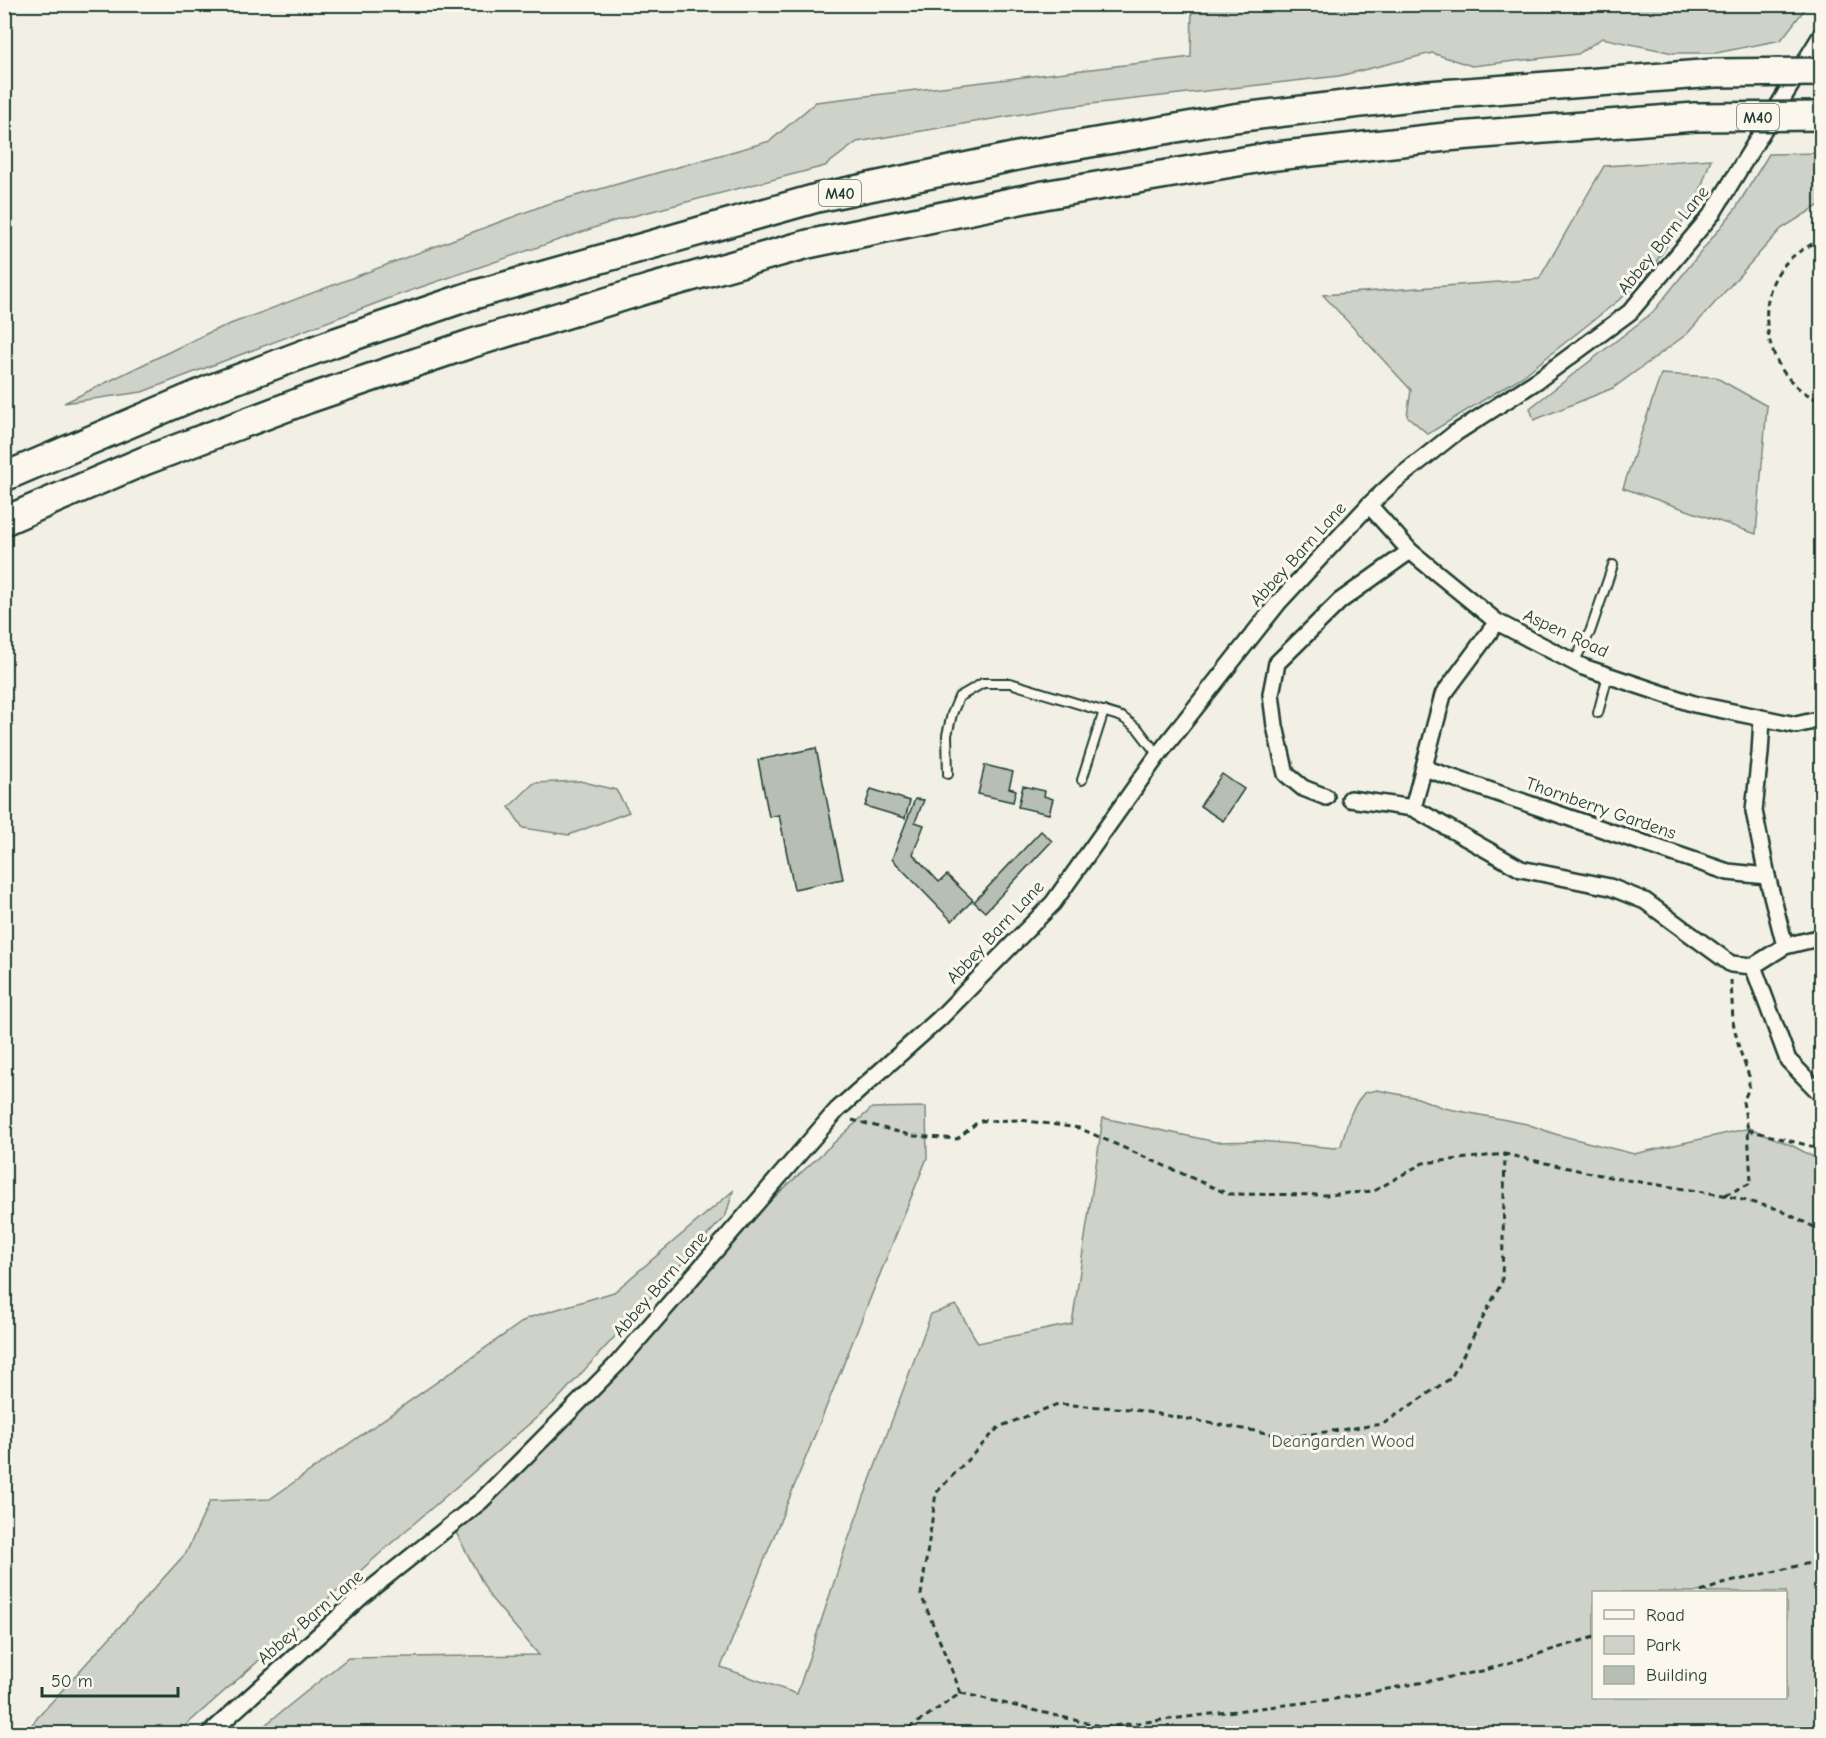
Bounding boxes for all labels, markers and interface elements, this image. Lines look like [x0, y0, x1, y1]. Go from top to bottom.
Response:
road number: M40 [1737, 104, 1779, 130]
road number: M40 [819, 180, 861, 206]
street label: Abbey Barn Lane [1613, 182, 1713, 299]
street label: Abbey Barn Lane [1246, 498, 1351, 611]
street label: Aspen Road [1520, 605, 1612, 662]
street label: Thornberry Gardens [1523, 773, 1679, 844]
street label: Abbey Barn Lane [942, 876, 1049, 988]
street label: Abbey Barn Lane [609, 1227, 712, 1342]
park label: Deangarden Wood [1271, 1431, 1415, 1452]
street label: Abbey Barn Lane [253, 1566, 368, 1669]
legend [1592, 1591, 1787, 1699]
text: Road [1646, 1605, 1685, 1626]
text: Park [1646, 1635, 1681, 1656]
scale bar [42, 1660, 178, 1698]
text: Building [1646, 1665, 1708, 1686]
text: 50 m [51, 1671, 93, 1692]

